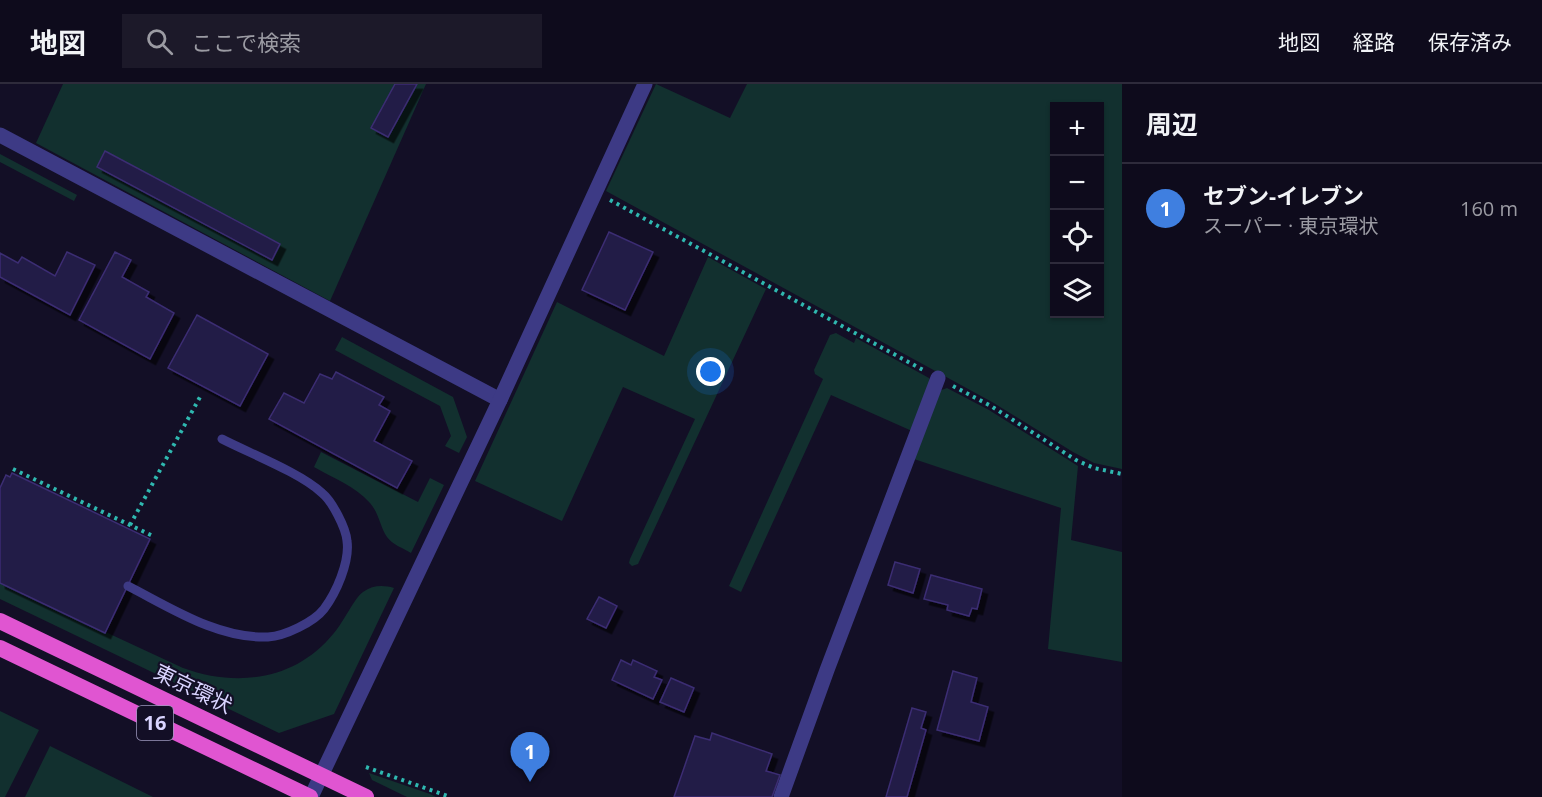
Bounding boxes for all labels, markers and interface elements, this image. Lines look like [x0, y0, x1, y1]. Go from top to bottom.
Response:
search box [122, 14, 542, 68]
text: 地図 [30, 23, 86, 61]
icon: search [143, 25, 176, 58]
text: ここで検索 [191, 27, 301, 57]
text: 地図 [1278, 28, 1320, 56]
text: 経路 [1353, 28, 1395, 56]
text: 保存済み [1428, 28, 1512, 56]
map controls [1050, 102, 1104, 318]
button: + [1050, 102, 1104, 156]
text: 周辺 [1146, 106, 1198, 142]
button: − [1050, 156, 1104, 210]
text: セブン-イレブン [1203, 180, 1364, 210]
text: 1 [1160, 195, 1171, 222]
text: 160 m [1460, 195, 1518, 222]
button: locate [1050, 210, 1104, 264]
text: スーパー · 東京環状 [1203, 212, 1378, 239]
button: layers [1050, 264, 1104, 318]
your location [696, 357, 725, 386]
street label: 東京環状 [150, 657, 237, 719]
road number: 16 [137, 706, 173, 740]
pin: 1 [510, 732, 550, 782]

